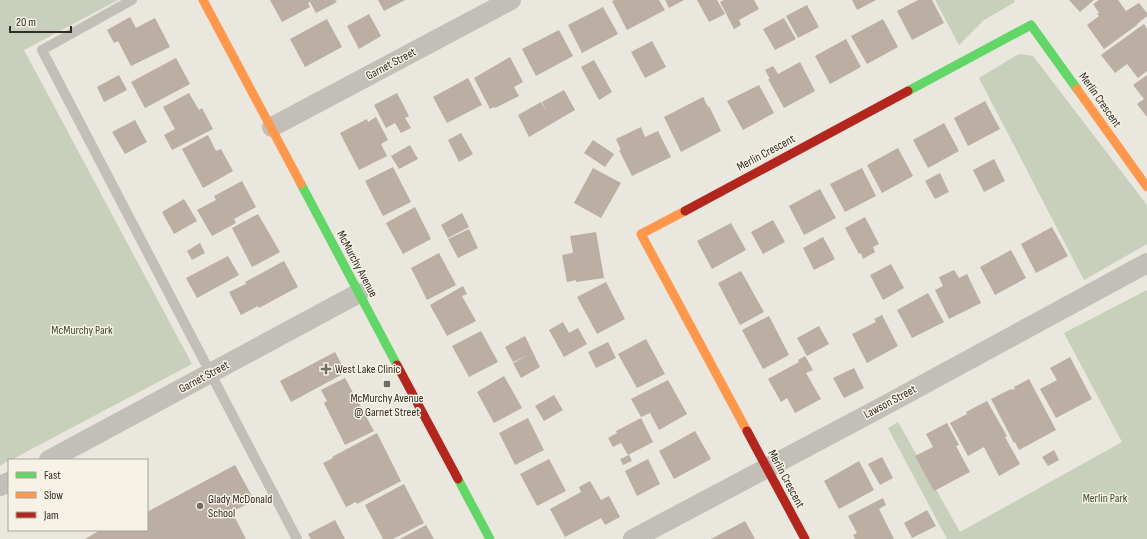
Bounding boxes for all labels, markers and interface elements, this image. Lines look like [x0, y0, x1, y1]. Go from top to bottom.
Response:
scale bar [10, 8, 71, 34]
text: 20 m [16, 15, 36, 30]
street label: Garnet Street [363, 44, 419, 83]
street label: Merlin Crescent [1076, 70, 1125, 131]
street label: Merlin Crescent [734, 131, 798, 175]
street label: McMurchy Avenue [333, 228, 381, 300]
park label: McMurchy Park [51, 323, 113, 338]
street label: Garnet Street [176, 357, 232, 396]
place label: West Lake Clinic [335, 362, 400, 377]
marker: West Lake Clinic [320, 363, 332, 375]
marker: McMurchy Avenue @ Garnet Street [382, 379, 392, 389]
street label: Lawson Street [861, 382, 919, 422]
place label: McMurchy Avenue @ Garnet Street [350, 391, 424, 420]
street label: Merlin Crescent [764, 447, 808, 511]
legend [8, 459, 148, 531]
text: Fast [44, 468, 61, 483]
text: Slow [44, 488, 63, 503]
park label: Merlin Park [1083, 491, 1128, 506]
place label: Glady McDonald School [208, 492, 272, 521]
marker: Glady McDonald School [195, 501, 205, 511]
text: Jam [43, 508, 59, 523]

